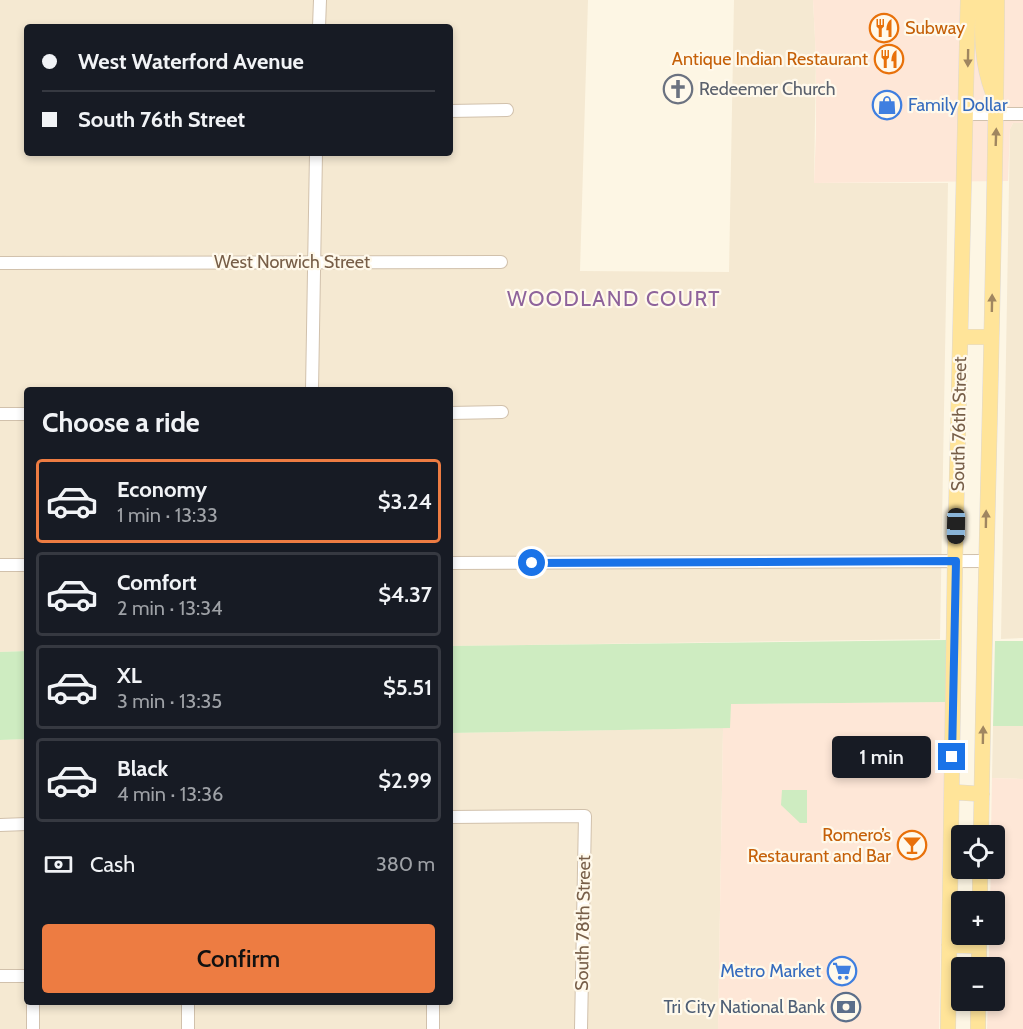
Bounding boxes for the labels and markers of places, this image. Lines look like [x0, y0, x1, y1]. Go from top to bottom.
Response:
restaurant icon: Subway [868, 12, 900, 44]
place label: Subway [905, 17, 965, 39]
restaurant icon: Antique Indian Restaurant [873, 43, 905, 75]
place label: Antique Indian Restaurant [672, 48, 868, 70]
church icon: Redeemer Church [662, 73, 694, 105]
place label: Redeemer Church [699, 78, 836, 100]
shop icon: Family Dollar [871, 89, 903, 121]
place label: Family Dollar [908, 94, 1008, 116]
place label: Romero’s Restaurant and Bar [748, 824, 891, 867]
bar icon: Romero’s Restaurant and Bar [896, 829, 928, 861]
supermarket icon: Metro Market [826, 955, 858, 987]
place label: Metro Market [720, 960, 821, 982]
bank icon: Tri City National Bank [830, 991, 862, 1023]
place label: Tri City National Bank [664, 996, 826, 1018]

